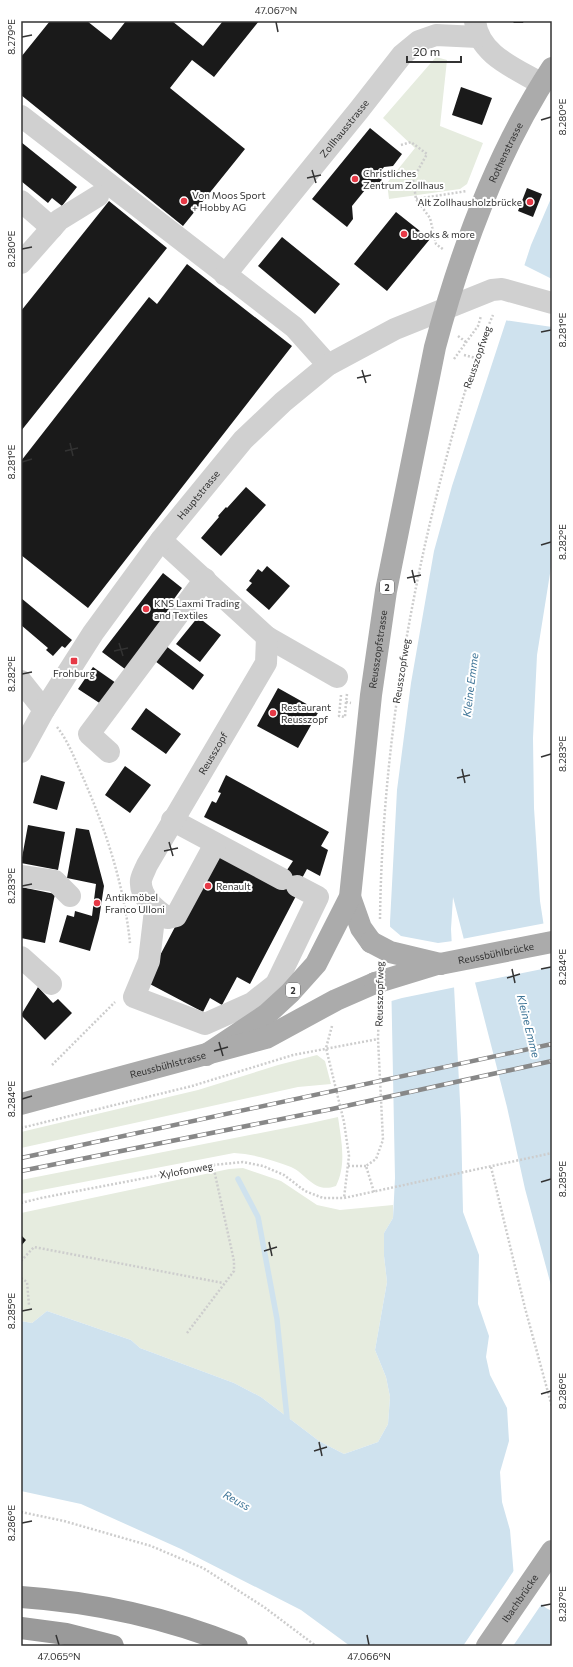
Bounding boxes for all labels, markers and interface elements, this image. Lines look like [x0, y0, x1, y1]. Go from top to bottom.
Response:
text: 47.067°N [255, 4, 297, 16]
text: 8.279°E [5, 19, 17, 55]
scale bar [407, 38, 461, 64]
text: 20 m [413, 44, 440, 58]
street label: Zollhausstrasse [317, 97, 371, 160]
text: 8.280°E [556, 98, 568, 136]
street label: Rothenstrasse [486, 120, 525, 184]
place label: Christliches Zentrum Zollhaus [363, 167, 444, 191]
marker: Christliches Zentrum Zollhaus [350, 174, 360, 184]
place label: Von Moos Sport + Hobby AG [192, 189, 266, 213]
marker: Von Moos Sport + Hobby AG [179, 196, 189, 206]
place label: Alt Zollhausholzbrücke [418, 196, 522, 208]
marker: Alt Zollhausholzbrücke [525, 197, 535, 207]
place label: books & more [412, 228, 475, 240]
marker: books & more [399, 229, 409, 239]
text: 8.280°E [5, 230, 17, 268]
text: 8.281°E [556, 313, 568, 347]
street label: Reusszopfweg [461, 324, 494, 390]
text: 8.281°E [5, 445, 17, 479]
street label: Hauptstrasse [174, 467, 222, 522]
text: 8.282°E [556, 524, 568, 560]
road number: 2 [380, 580, 394, 594]
place label: KNS Laxmi Trading and Textiles [154, 597, 240, 621]
marker: KNS Laxmi Trading and Textiles [141, 604, 151, 614]
street label: Reusszopfstrasse [366, 609, 389, 689]
street label: Reusszopfweg [390, 637, 412, 704]
water label: Kleine Emme [460, 652, 480, 718]
text: 8.282°E [5, 656, 17, 692]
marker: Frohburg [69, 656, 79, 666]
place label: Frohburg [53, 667, 96, 679]
place label: Restaurant Reusszopf [281, 701, 331, 725]
marker: Restaurant Reusszopf [268, 708, 278, 718]
street label: Reusszopf [196, 730, 230, 777]
text: 8.283°E [556, 736, 568, 772]
text: 8.283°E [5, 868, 17, 904]
place label: Renault [216, 880, 251, 892]
marker: Renault [203, 881, 213, 891]
place label: Antikmöbel Franco Ulloni [105, 891, 165, 915]
marker: Antikmöbel Franco Ulloni [92, 898, 102, 908]
street label: Reussbühlbrücke [457, 940, 535, 966]
text: 8.284°E [556, 949, 568, 985]
street label: Reusszopfweg [372, 961, 386, 1027]
road number: 2 [286, 983, 300, 997]
water label: Kleine Emme [515, 993, 543, 1059]
street label: Reussbühlstrasse [128, 1048, 207, 1080]
text: 8.284°E [5, 1081, 17, 1117]
street label: Xylofonweg [158, 1159, 214, 1181]
text: 8.285°E [556, 1161, 568, 1197]
text: 8.285°E [5, 1293, 17, 1329]
text: 8.286°E [556, 1373, 568, 1409]
water label: Reuss [221, 1487, 253, 1513]
text: 8.286°E [5, 1505, 17, 1541]
street label: Ibachbrücke [499, 1572, 540, 1624]
text: 8.287°E [556, 1586, 568, 1622]
text: 47.065°N [37, 1650, 81, 1662]
text: 47.066°N [347, 1650, 391, 1662]

